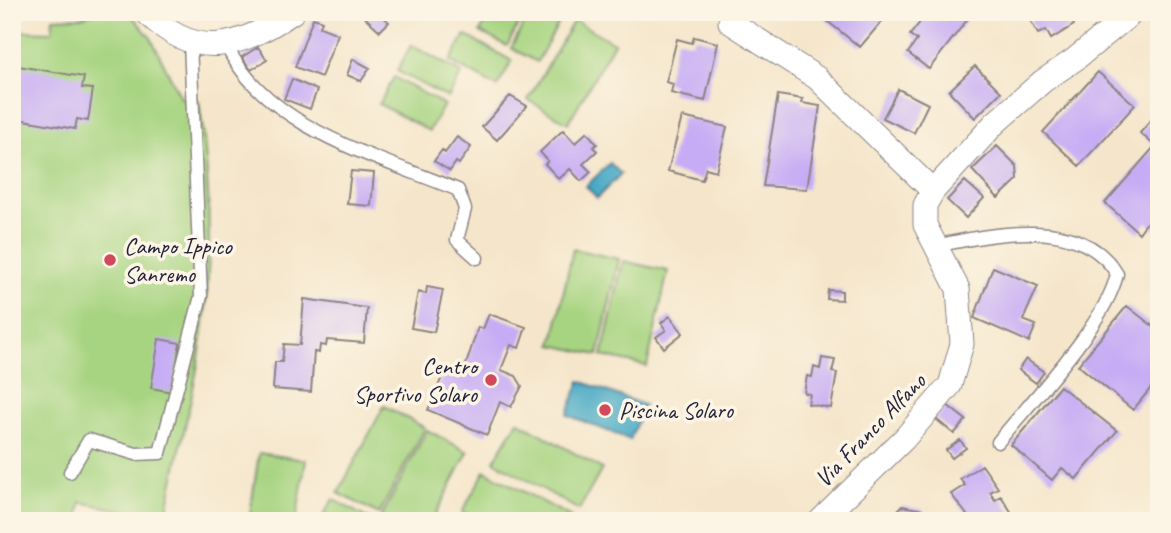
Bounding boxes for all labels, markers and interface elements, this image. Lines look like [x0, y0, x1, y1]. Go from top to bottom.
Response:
place label: Campo Ippico Sanremo [124, 231, 233, 289]
marker: Campo Ippico Sanremo [102, 252, 118, 268]
place label: Centro Sportivo Solaro [354, 351, 480, 409]
street label: Via Franco Alfano [808, 366, 933, 493]
marker: Centro Sportivo Solaro [483, 372, 499, 388]
place label: Piscina Solaro [619, 395, 735, 425]
marker: Piscina Solaro [597, 402, 613, 418]

